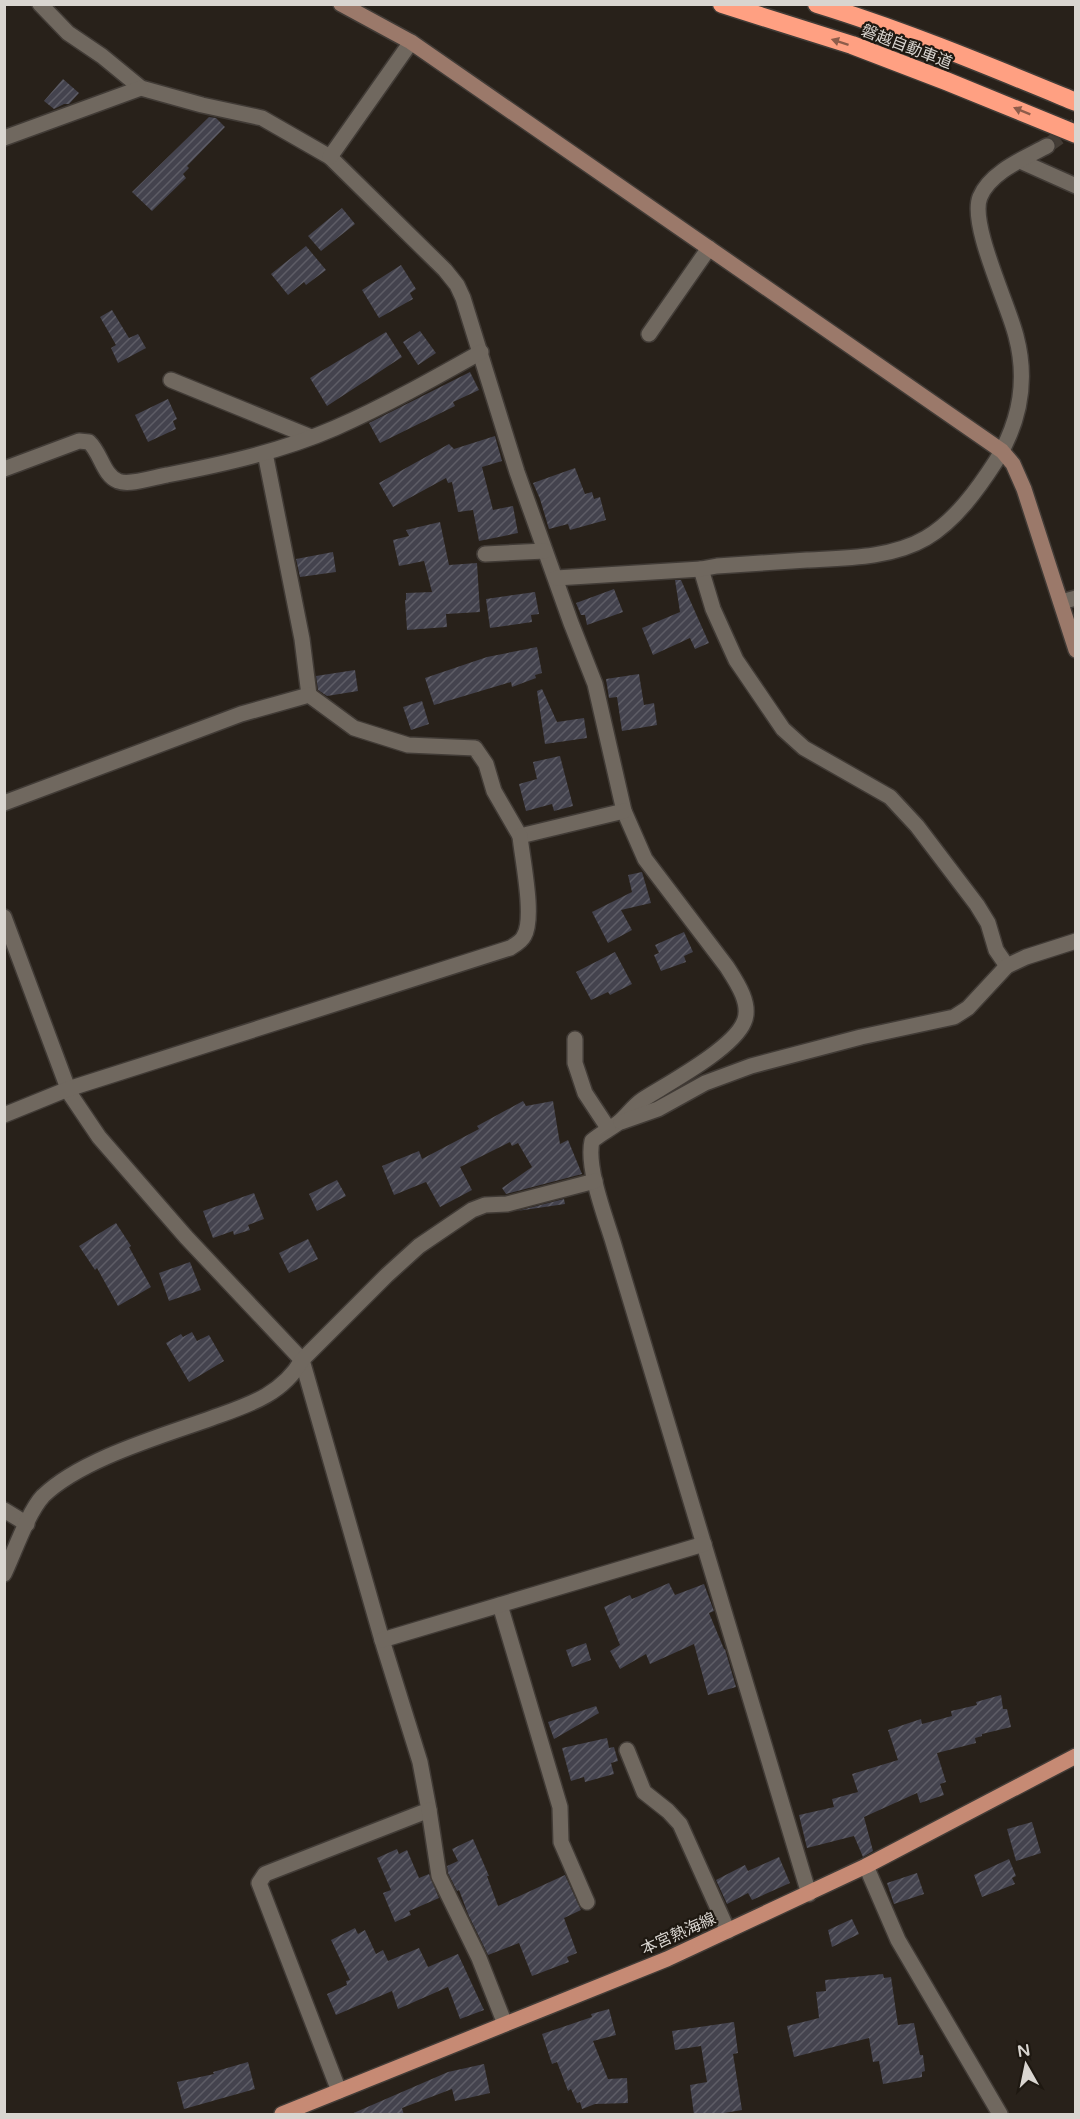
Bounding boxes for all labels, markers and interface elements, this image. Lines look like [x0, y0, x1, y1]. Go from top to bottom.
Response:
street label: 磐越自動車道 [858, 20, 955, 73]
one-way arrow [831, 36, 849, 46]
one-way arrow [1012, 106, 1030, 116]
street label: 本宮熱海線 [638, 1909, 719, 1959]
north arrow [996, 2035, 1056, 2095]
text: N [1016, 2040, 1032, 2062]

